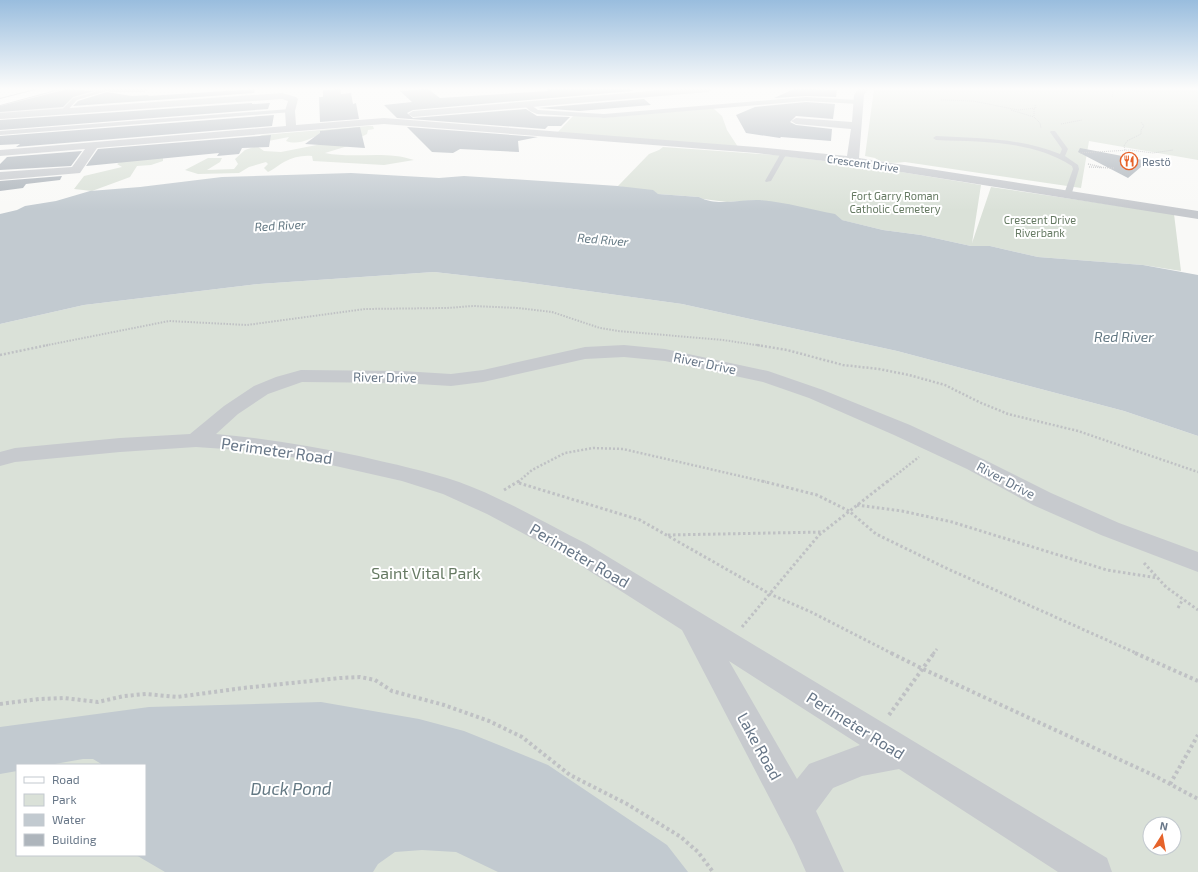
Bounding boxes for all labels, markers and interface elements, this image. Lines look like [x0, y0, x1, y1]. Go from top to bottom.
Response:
restaurant icon: Restö [1119, 151, 1139, 171]
street label: Crescent Drive [826, 152, 900, 174]
place label: Restö [1142, 155, 1171, 168]
park label: Fort Garry Roman Catholic Cemetery [849, 189, 941, 215]
park label: Crescent Drive Riverbank [1004, 213, 1076, 239]
water label: Red River [254, 217, 306, 233]
water label: Red River [577, 230, 629, 248]
water label: Red River [1094, 328, 1154, 345]
street label: River Drive [672, 349, 738, 377]
street label: River Drive [353, 368, 417, 386]
street label: Perimeter Road [220, 433, 334, 467]
street label: River Drive [974, 458, 1038, 502]
street label: Perimeter Road [527, 519, 633, 591]
park label: Saint Vital Park [371, 563, 481, 582]
street label: Perimeter Road [803, 687, 909, 763]
street label: Lake Road [734, 709, 786, 783]
legend [16, 764, 146, 856]
text: Road [52, 772, 80, 786]
water label: Duck Pond [251, 778, 332, 798]
text: Park [52, 792, 77, 806]
text: Water [52, 812, 86, 826]
north arrow [1142, 816, 1182, 856]
text: N [1159, 819, 1169, 833]
text: Building [52, 832, 97, 846]

